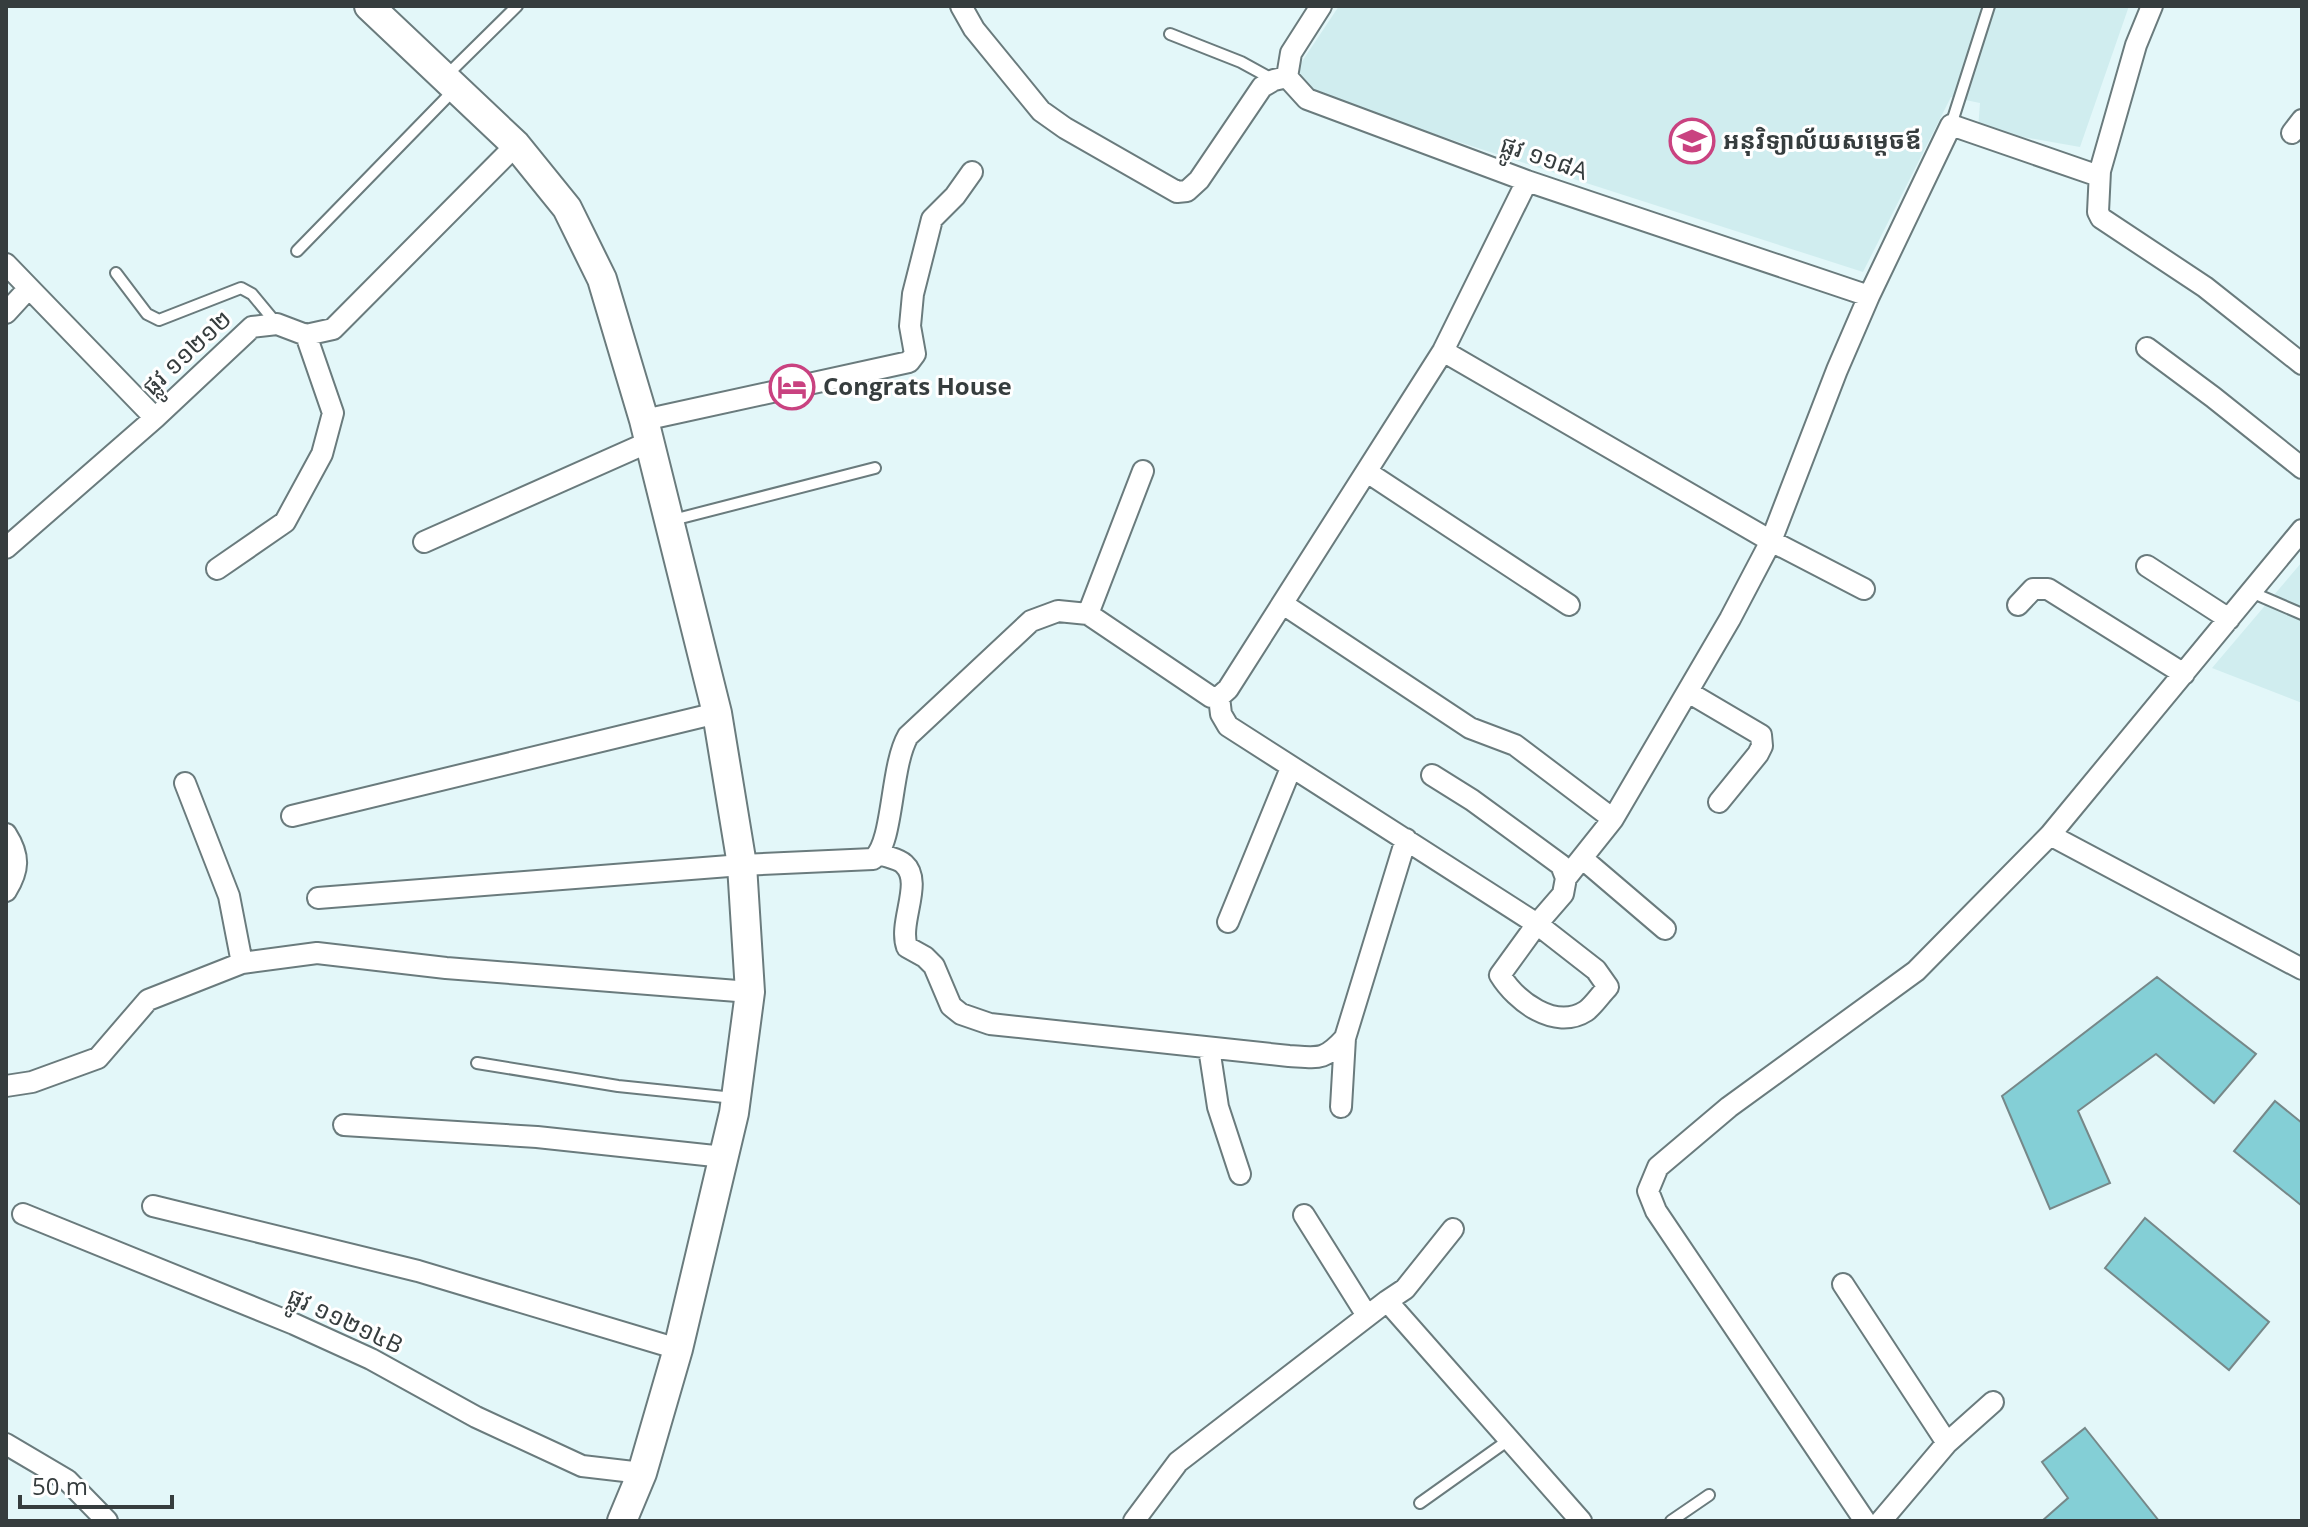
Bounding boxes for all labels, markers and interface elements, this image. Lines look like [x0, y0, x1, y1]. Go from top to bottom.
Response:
school or university icon: អនុវិទ្យាល័យសម្តេចឪ [1668, 117, 1716, 165]
place label: អនុវិទ្យាល័យសម្តេចឪ [1723, 123, 1921, 156]
street label: ផ្លូវ ១១៨A [1494, 126, 1593, 194]
street label: ផ្លូវ ១១២១២ [134, 302, 243, 407]
hotel icon: Congrats House [768, 363, 816, 411]
place label: Congrats House [823, 369, 1012, 402]
street label: ផ្លូវ ១១២១៤B [280, 1279, 409, 1367]
scale bar [20, 1459, 172, 1509]
text: 50 m [32, 1469, 88, 1502]

